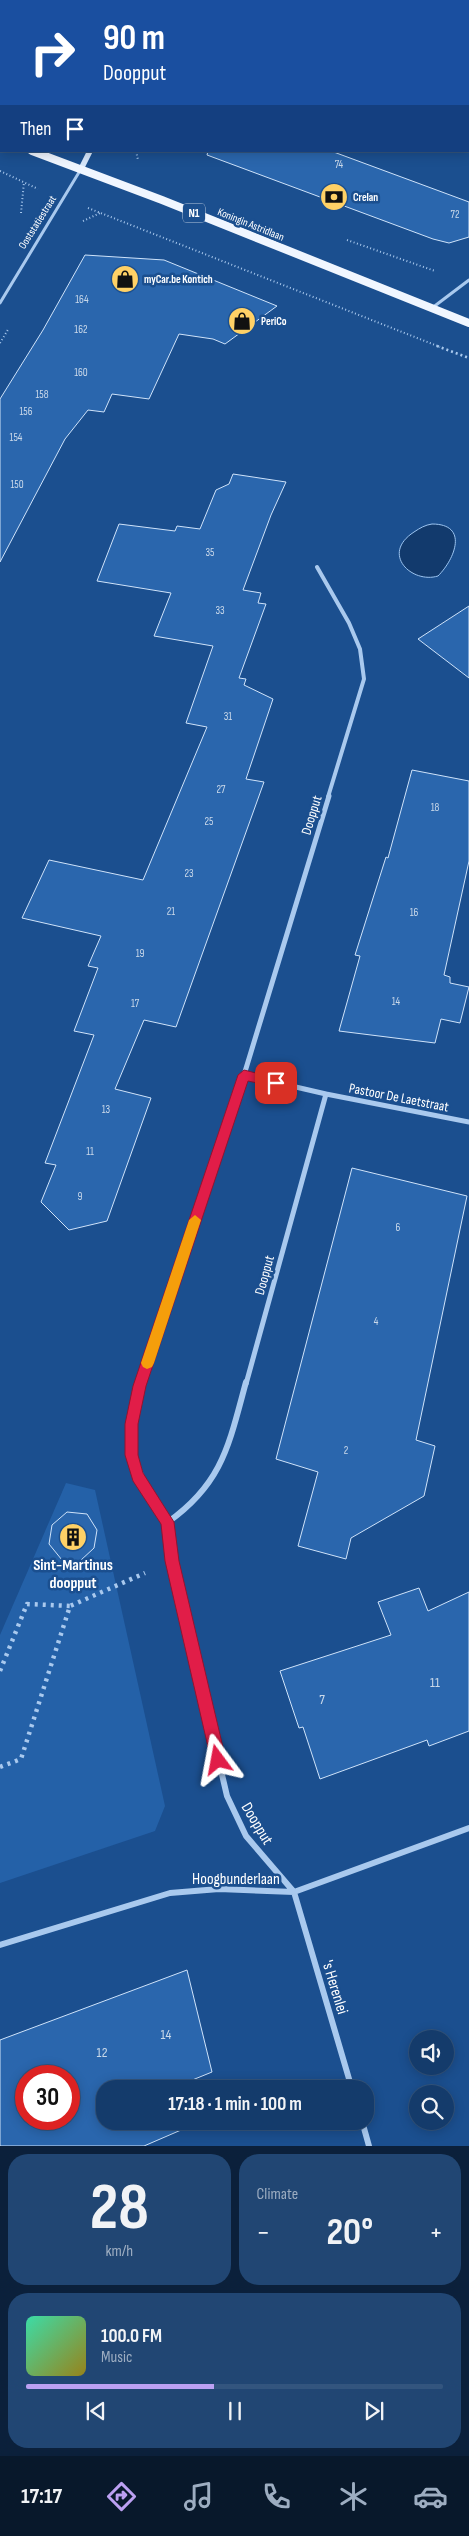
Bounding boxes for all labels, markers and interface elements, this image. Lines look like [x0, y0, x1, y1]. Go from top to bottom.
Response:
text: 90 m [103, 17, 165, 60]
icon: right [20, 20, 85, 85]
text: Doopput [103, 60, 166, 87]
icon: arrive [61, 115, 89, 143]
text: Then [20, 118, 51, 141]
house number: 74 [335, 158, 344, 171]
bank icon: Crelan [319, 182, 349, 212]
place label: Crelan [353, 191, 378, 204]
street label: Ooststatiestraat [16, 193, 59, 251]
road number: N1 [183, 204, 205, 222]
street label: Koningin Astridlaan [216, 205, 286, 244]
house number: 72 [451, 208, 460, 221]
shop icon: myCar.be Kontich [110, 264, 140, 294]
place label: myCar.be Kontich [144, 273, 213, 286]
house number: 164 [75, 293, 89, 306]
shop icon: PeriCo [227, 306, 257, 336]
place label: PeriCo [261, 315, 287, 328]
house number: 162 [74, 323, 88, 336]
house number: 160 [74, 366, 88, 379]
house number: 158 [35, 388, 49, 401]
house number: 156 [19, 405, 33, 418]
house number: 154 [10, 431, 23, 444]
house number: 150 [10, 478, 24, 491]
house number: 35 [205, 546, 215, 559]
house number: 33 [215, 604, 225, 617]
house number: 31 [224, 710, 232, 723]
house number: 27 [217, 783, 226, 796]
street label: Doopput [297, 793, 325, 837]
house number: 18 [431, 801, 440, 814]
house number: 25 [205, 815, 213, 828]
house number: 23 [184, 867, 194, 880]
house number: 21 [167, 905, 175, 918]
house number: 16 [410, 906, 419, 919]
house number: 19 [136, 947, 144, 960]
house number: 14 [392, 995, 401, 1008]
house number: 17 [131, 997, 140, 1010]
pin [255, 1062, 297, 1104]
icon: arrive [262, 1069, 290, 1097]
street label: Pastoor De Laetstraat [348, 1079, 450, 1116]
house number: 13 [102, 1103, 111, 1116]
house number: 11 [86, 1145, 94, 1158]
house number: 9 [78, 1190, 83, 1203]
house number: 6 [396, 1221, 401, 1234]
street label: Doopput [251, 1253, 278, 1297]
house number: 4 [374, 1315, 379, 1328]
house number: 2 [344, 1444, 349, 1457]
building icon: Sint-Martinus doopput [58, 1522, 88, 1552]
place label: Sint-Martinus doopput [33, 1556, 113, 1593]
house number: 11 [430, 1674, 440, 1691]
house number: 7 [319, 1691, 325, 1708]
position arrow [191, 1733, 243, 1785]
street label: Doopput [237, 1799, 277, 1848]
street label: Hoogbunderlaan [192, 1870, 280, 1889]
street label: 's Herenlei [317, 1958, 352, 2017]
house number: 14 [161, 2026, 172, 2043]
map controls [409, 2030, 454, 2130]
button: sound [409, 2030, 454, 2075]
house number: 12 [97, 2044, 108, 2061]
speed limit sign: 30 [15, 2065, 80, 2130]
button: search [409, 2085, 454, 2130]
text: 17:18 · 1 min · 100 m [168, 2093, 302, 2116]
text: 28 [90, 2170, 149, 2248]
text: Climate [257, 2185, 298, 2204]
text: 20° [326, 2210, 373, 2255]
text: − [257, 2216, 270, 2249]
text: + [429, 2216, 443, 2249]
text: km/h [105, 2242, 133, 2261]
text: 100.0 FM [101, 2325, 162, 2348]
text: Music [101, 2348, 132, 2367]
icon: previous [82, 2397, 110, 2425]
icon: pause [221, 2397, 249, 2425]
icon: next [360, 2397, 388, 2425]
icon: directions [104, 2479, 139, 2514]
icon: music [181, 2479, 216, 2514]
icon: phone [259, 2479, 294, 2514]
icon: climate [336, 2479, 371, 2514]
icon: car [413, 2479, 448, 2514]
text: 17:17 [21, 2483, 62, 2510]

